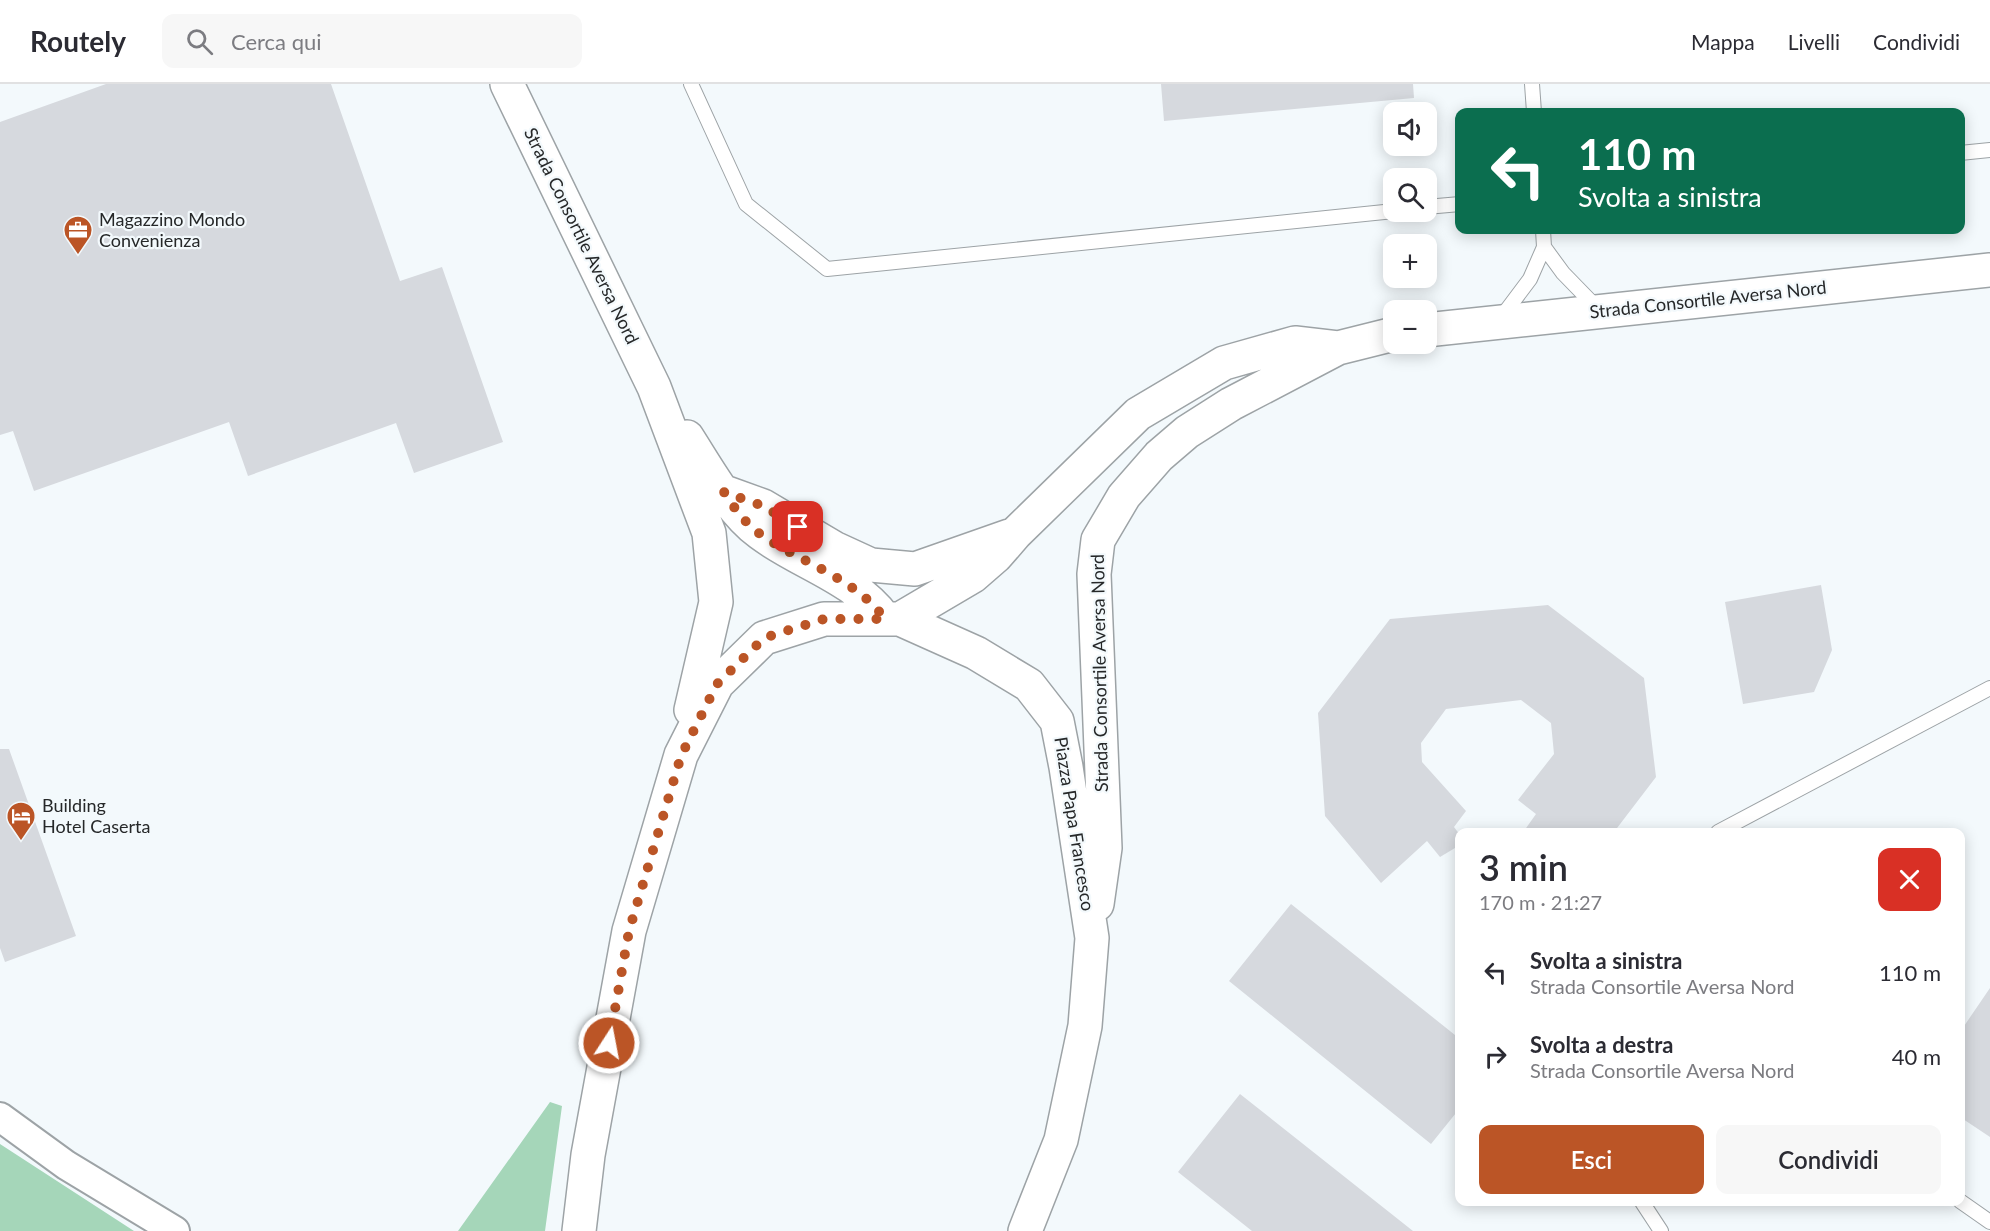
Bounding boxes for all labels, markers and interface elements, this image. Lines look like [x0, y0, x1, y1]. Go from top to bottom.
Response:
search box [162, 14, 582, 68]
text: Routely [30, 24, 126, 58]
icon: search [183, 25, 216, 58]
text: Cerca qui [231, 28, 322, 55]
text: Mappa [1691, 29, 1755, 54]
text: Livelli [1788, 29, 1840, 54]
text: Condividi [1873, 29, 1960, 54]
map controls [1383, 102, 1437, 354]
button: sound [1383, 102, 1437, 156]
street label: Strada Consortile Aversa Nord [520, 124, 644, 347]
text: 110 m [1578, 129, 1696, 179]
icon: left [1479, 132, 1557, 210]
button: search [1383, 168, 1437, 222]
text: Svolta a sinistra [1578, 180, 1762, 213]
place label: Magazzino Mondo Convenienza [99, 208, 245, 251]
office icon: Magazzino Mondo Convenienza [62, 214, 94, 256]
button: + [1383, 234, 1437, 288]
street label: Strada Consortile Aversa Nord [1588, 276, 1827, 322]
button: − [1383, 300, 1437, 354]
pin [772, 501, 823, 552]
icon: arrive [781, 510, 814, 543]
street label: Strada Consortile Aversa Nord [1086, 554, 1112, 792]
street label: Piazza Papa Francesco [1050, 735, 1100, 913]
place label: Building Hotel Caserta [42, 794, 151, 837]
hotel icon: Building Hotel Caserta [5, 800, 37, 842]
text: 3 min [1479, 845, 1568, 889]
button: close [1878, 848, 1941, 911]
text: 170 m · 21:27 [1479, 890, 1602, 914]
text: Svolta a sinistra [1530, 947, 1682, 974]
icon: left [1479, 956, 1512, 989]
text: 110 m [1879, 959, 1941, 986]
text: Strada Consortile Aversa Nord [1530, 974, 1795, 998]
position arrow [577, 1011, 641, 1075]
text: Svolta a destra [1530, 1031, 1673, 1058]
icon: right [1479, 1040, 1512, 1073]
text: 40 m [1892, 1043, 1941, 1070]
text: Strada Consortile Aversa Nord [1530, 1058, 1795, 1082]
button: Esci [1479, 1125, 1704, 1194]
button: Condividi [1716, 1125, 1941, 1194]

